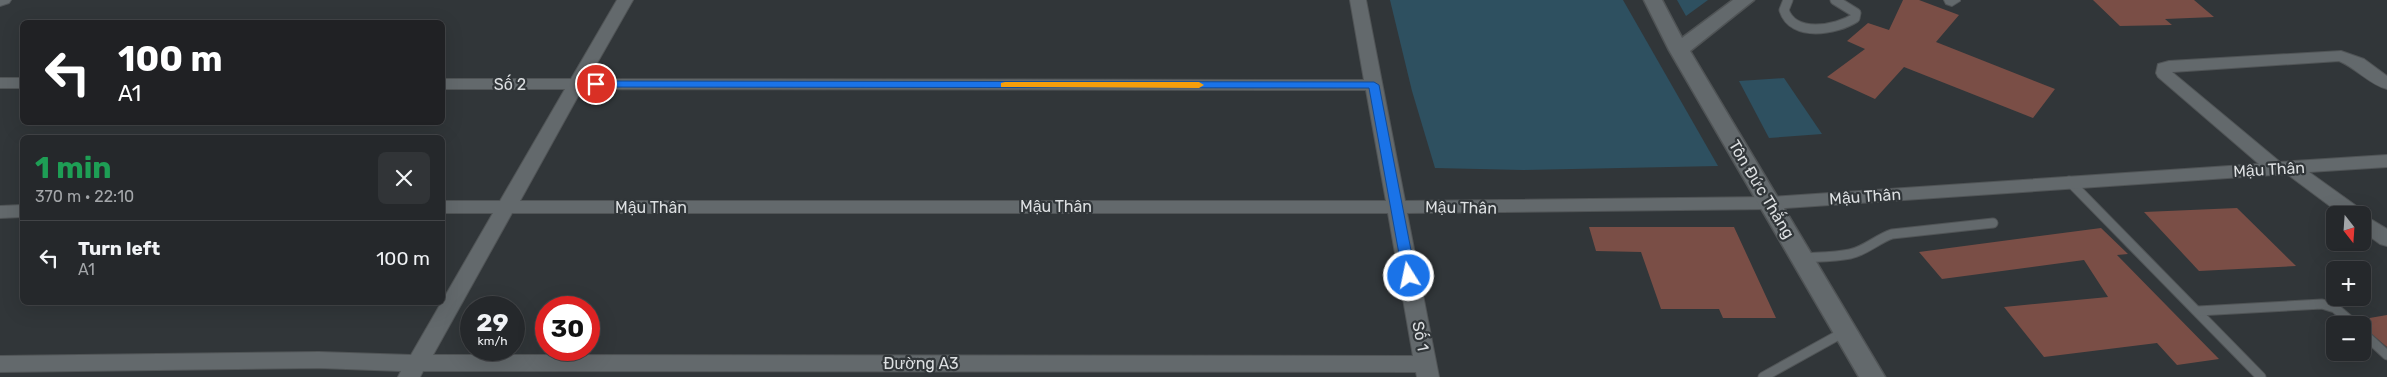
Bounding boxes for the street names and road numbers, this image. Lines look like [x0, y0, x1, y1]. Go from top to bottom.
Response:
street label: Số 2 [494, 74, 526, 94]
street label: Tôn Đức Thắng [1725, 136, 1800, 242]
street label: Mậu Thân [2233, 158, 2305, 181]
street label: Mậu Thân [1828, 185, 1902, 208]
street label: Mậu Thân [1020, 197, 1092, 216]
street label: Mậu Thân [1425, 197, 1497, 218]
street label: Mậu Thân [615, 198, 687, 217]
street label: Số 1 [1408, 319, 1434, 353]
street label: Đường A3 [883, 354, 959, 373]

